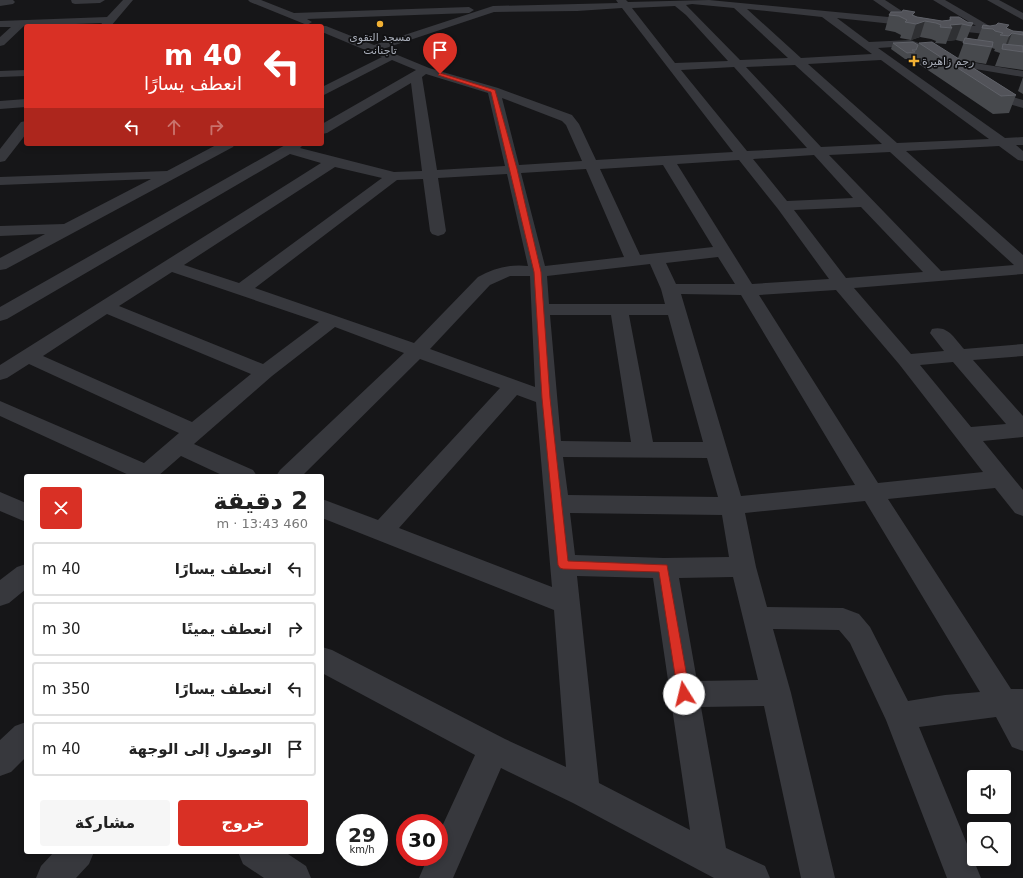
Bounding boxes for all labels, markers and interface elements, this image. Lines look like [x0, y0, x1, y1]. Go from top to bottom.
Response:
marker: مسجد التقوى تاجنانت [375, 19, 385, 29]
place label: مسجد التقوى تاجنانت [349, 31, 411, 57]
pin [423, 33, 457, 74]
text: 40 m [164, 39, 242, 72]
icon: arrive [429, 39, 451, 61]
icon: left [256, 40, 308, 92]
place label: رجم زاهيرة [922, 55, 974, 68]
marker: رجم زاهيرة [909, 56, 919, 66]
text: انعطف يسارًا [144, 73, 242, 94]
icon: left [121, 116, 143, 138]
icon: ahead [163, 116, 185, 138]
icon: right [205, 116, 227, 138]
button: close [40, 487, 82, 529]
text: 2 دقيقة [213, 487, 308, 515]
text: 460 m · 13:43 [217, 516, 308, 531]
icon: left [284, 558, 306, 580]
text: 40 m [42, 560, 81, 578]
text: انعطف يسارًا [175, 560, 272, 578]
icon: right [284, 618, 306, 640]
text: 30 m [42, 620, 81, 638]
text: انعطف يمينًا [181, 620, 272, 638]
position arrow [663, 673, 705, 715]
icon: left [284, 678, 306, 700]
text: 350 m [42, 680, 90, 698]
text: انعطف يسارًا [175, 680, 272, 698]
icon: arrive [284, 738, 306, 760]
text: 40 m [42, 740, 81, 758]
text: الوصول إلى الوجهة [129, 740, 272, 758]
map controls [967, 770, 1011, 866]
button: sound [967, 770, 1011, 814]
button: مشاركة [40, 800, 170, 846]
button: خروج [178, 800, 308, 846]
speed limit sign: 30 [396, 814, 448, 866]
button: search [967, 822, 1011, 866]
text: 29 [348, 823, 376, 847]
text: km/h [349, 844, 375, 855]

